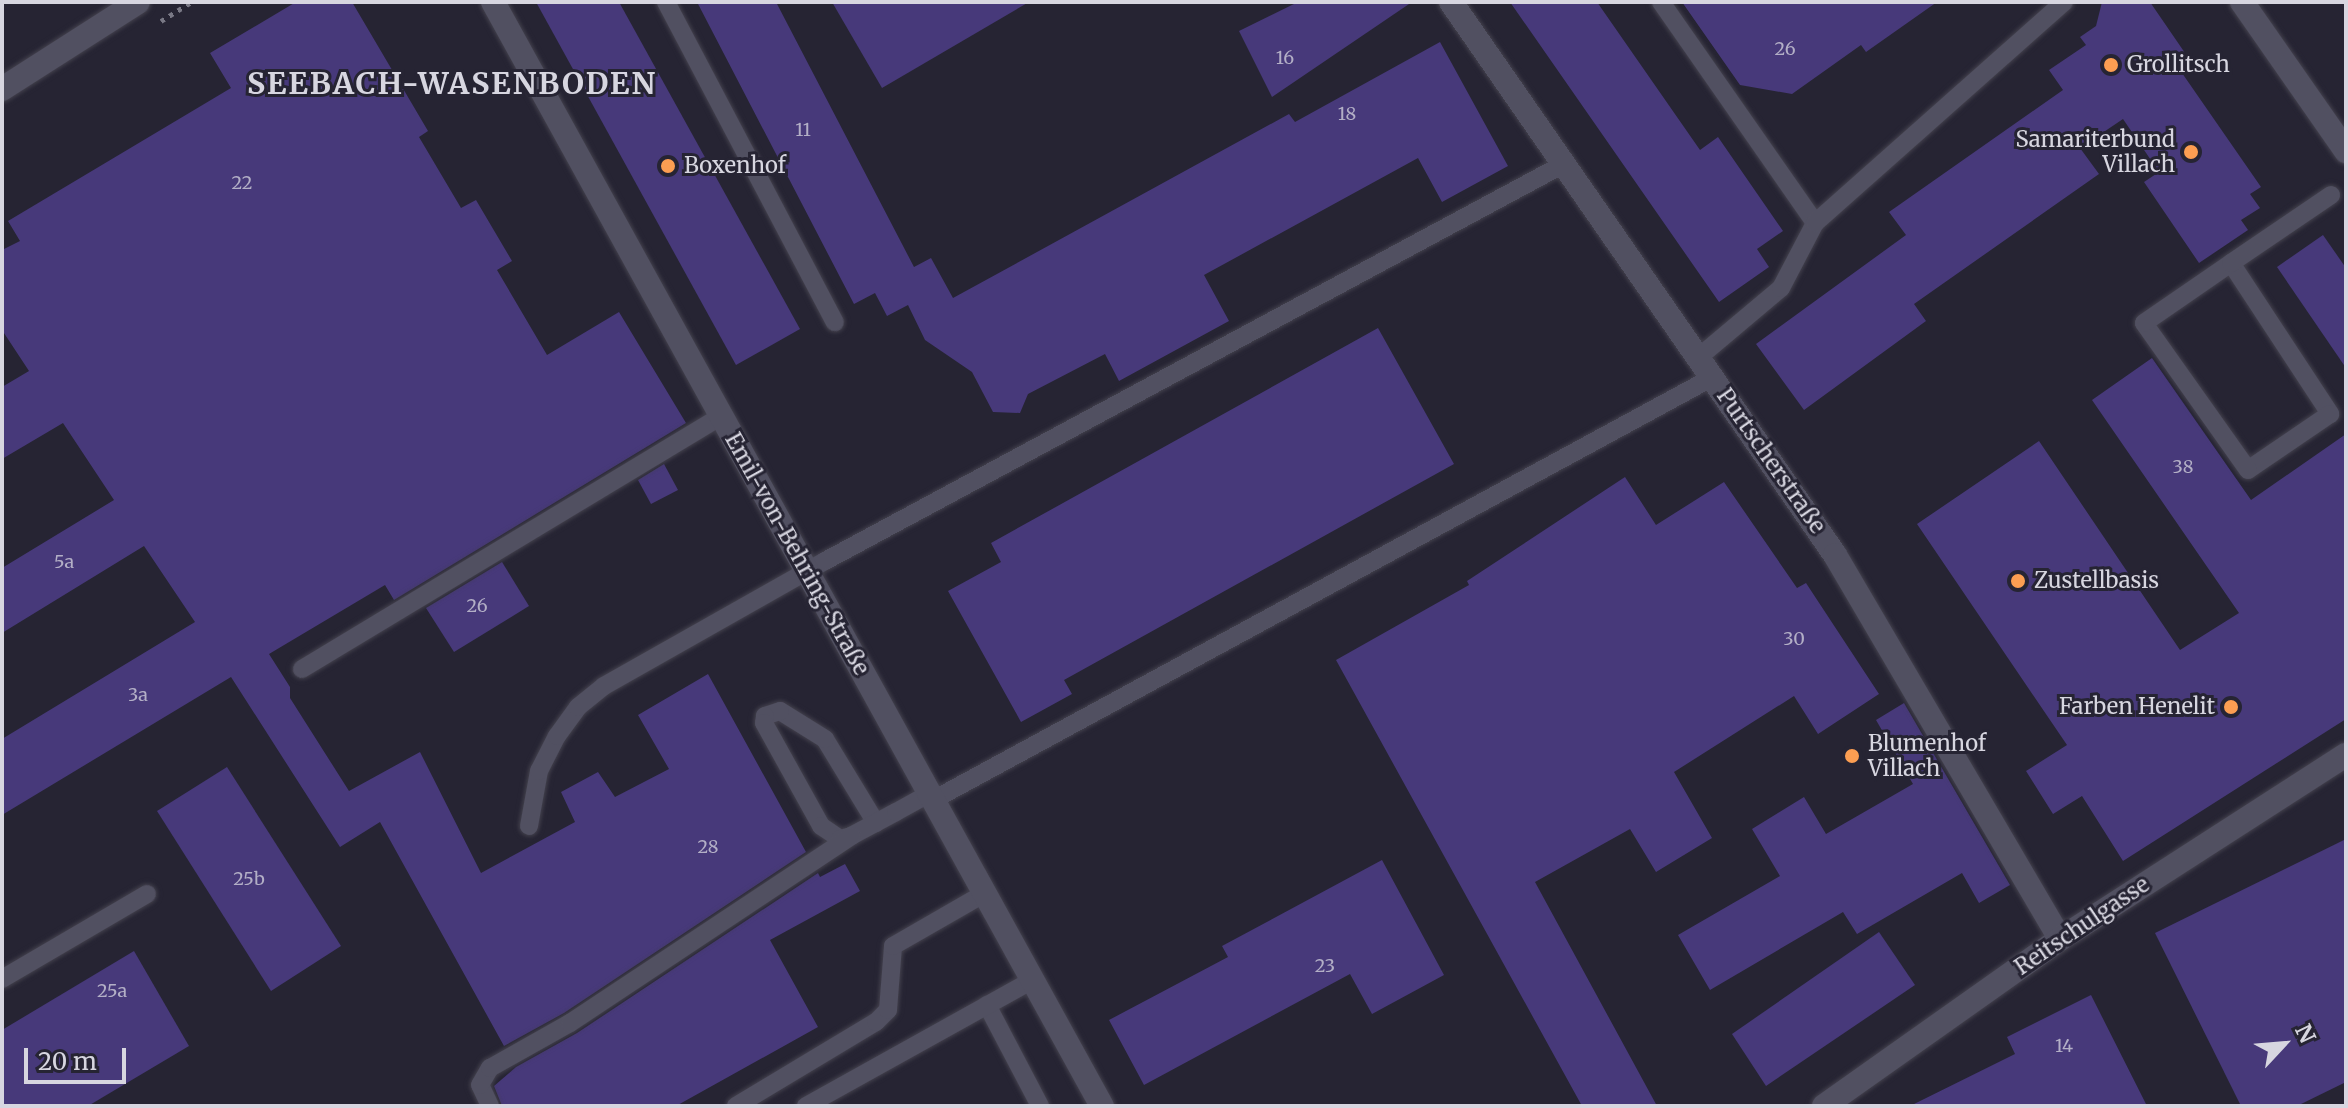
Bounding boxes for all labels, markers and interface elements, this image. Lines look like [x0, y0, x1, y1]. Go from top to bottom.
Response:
house number: 26 [1774, 38, 1796, 60]
house number: 16 [1276, 47, 1294, 69]
place label: Grollitsch [2127, 52, 2230, 78]
marker: Grollitsch [2102, 56, 2120, 74]
district label: SEEBACH-WASENBODEN [247, 65, 657, 101]
house number: 18 [1338, 103, 1356, 125]
house number: 11 [795, 119, 811, 141]
place label: Samariterbund Villach [2015, 126, 2175, 178]
marker: Samariterbund Villach [2182, 143, 2200, 161]
place label: Boxenhof [684, 153, 786, 179]
marker: Boxenhof [659, 157, 677, 175]
house number: 22 [231, 172, 253, 194]
street label: Purtscherstraße [1711, 383, 1831, 539]
street label: Emil-von-Behring-Straße [719, 428, 875, 680]
house number: 38 [2173, 456, 2193, 478]
house number: 5a [54, 551, 74, 573]
place label: Zustellbasis [2034, 568, 2159, 594]
marker: Zustellbasis [2009, 572, 2027, 590]
house number: 26 [466, 595, 488, 617]
house number: 30 [1783, 628, 1805, 650]
house number: 3a [128, 684, 148, 706]
place label: Farben Henelit [2059, 694, 2215, 720]
marker: Farben Henelit [2222, 698, 2240, 716]
place label: Blumenhof Villach [1868, 730, 1986, 782]
marker: Blumenhof Villach [1843, 747, 1861, 765]
house number: 28 [697, 836, 719, 858]
house number: 25b [233, 868, 265, 890]
street label: Reitschulgasse [2010, 871, 2154, 981]
house number: 23 [1315, 955, 1335, 977]
house number: 25a [97, 980, 127, 1002]
north arrow [2244, 1004, 2324, 1084]
text: N [2289, 1020, 2322, 1047]
scale bar [28, 1032, 130, 1082]
house number: 14 [2055, 1035, 2073, 1057]
text: 20 m [38, 1046, 97, 1077]

